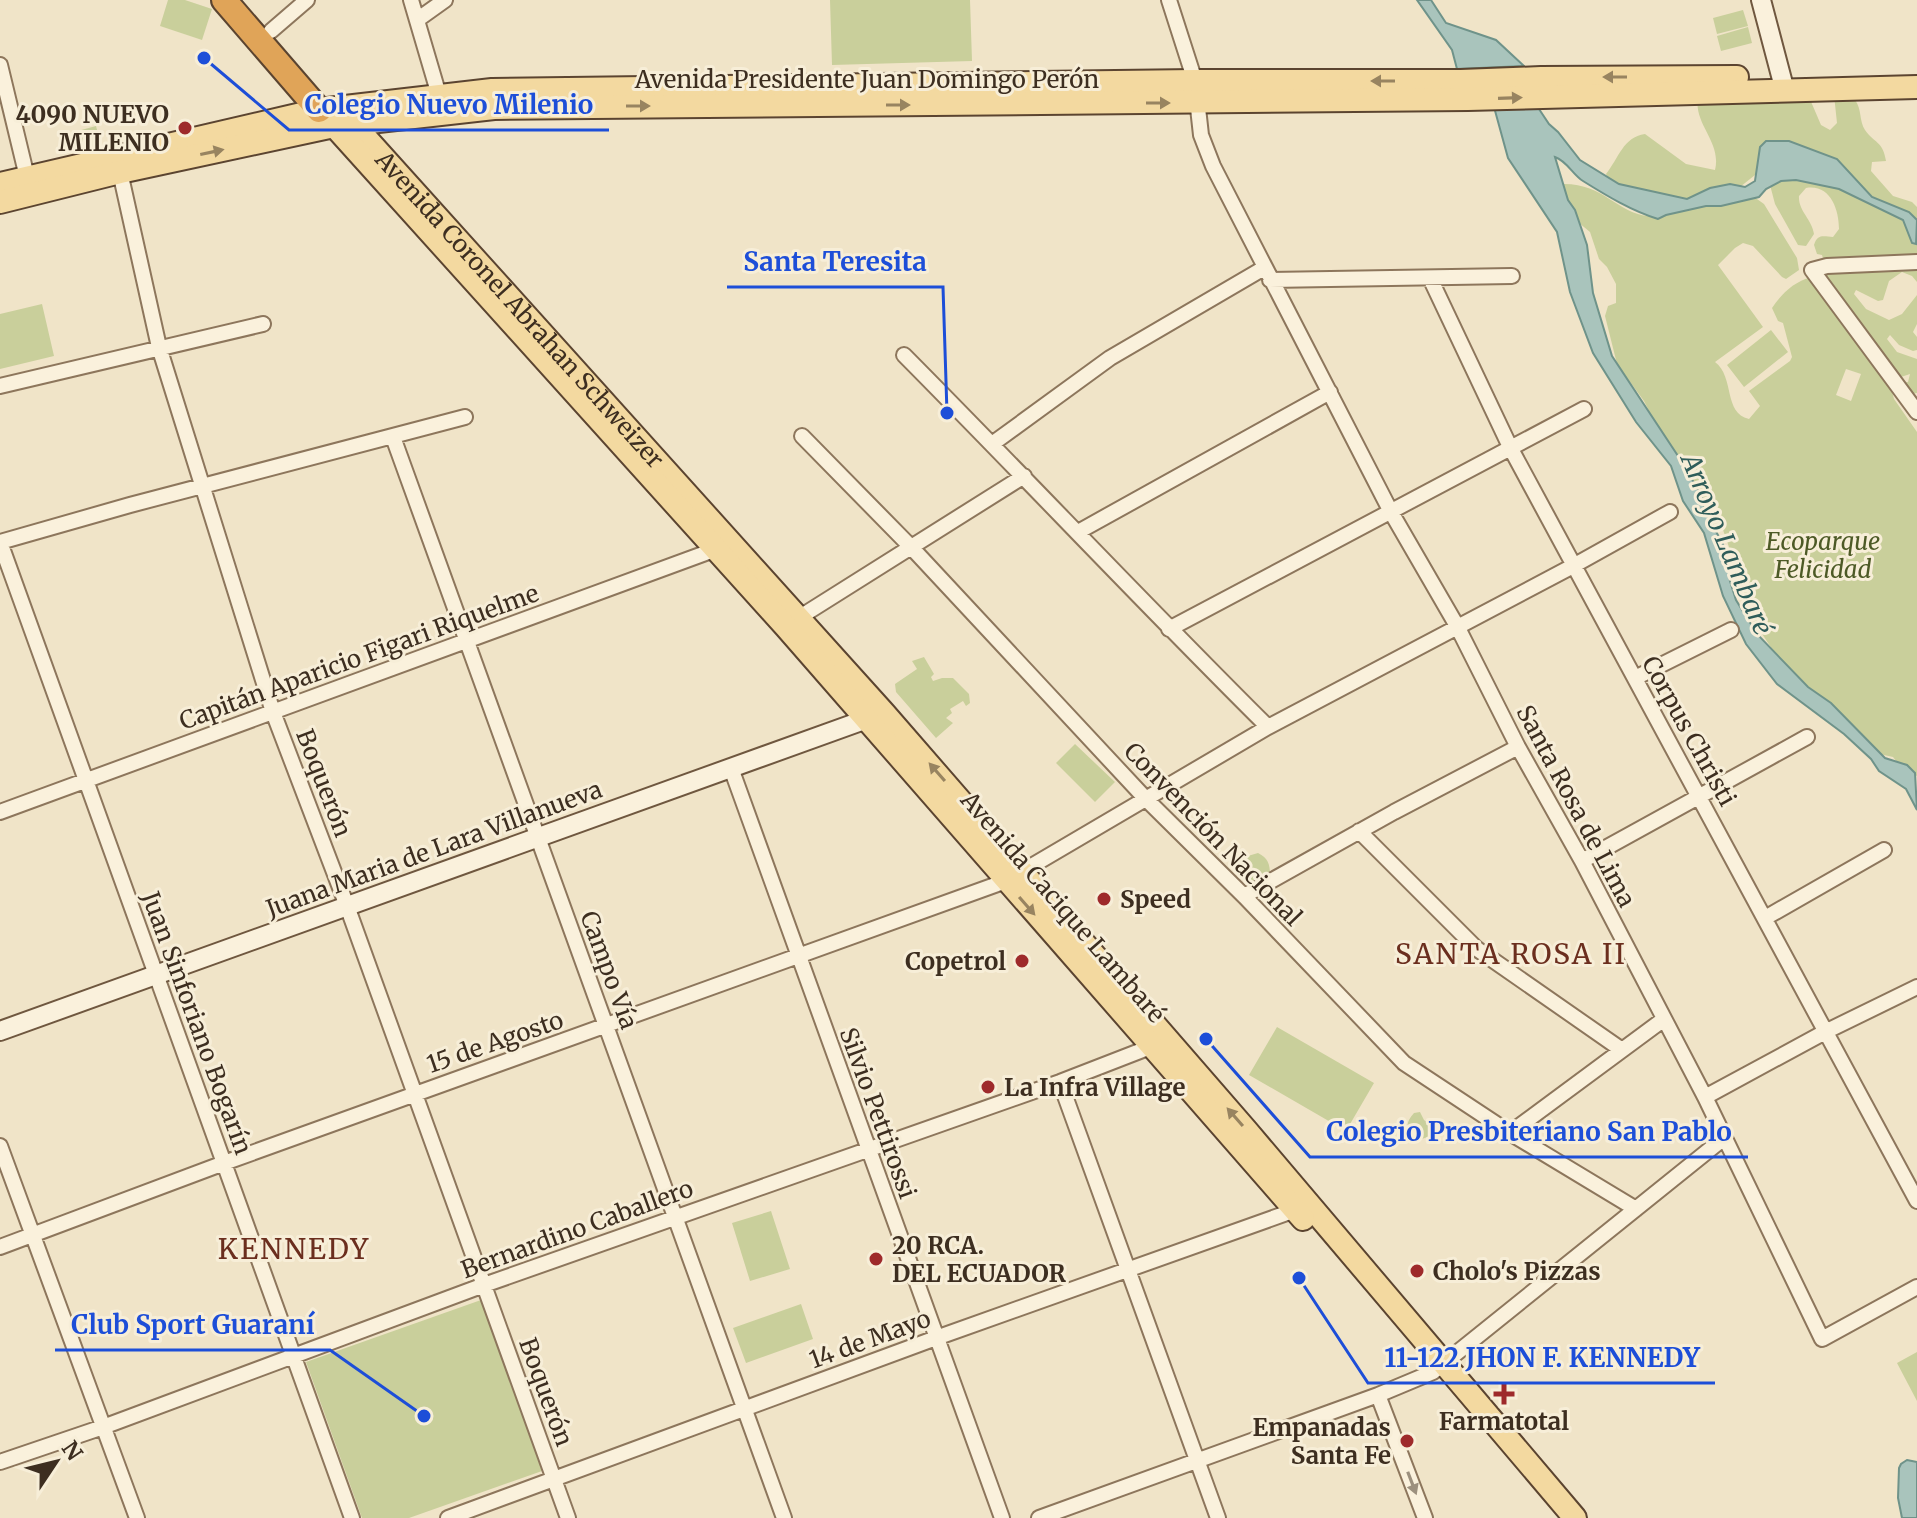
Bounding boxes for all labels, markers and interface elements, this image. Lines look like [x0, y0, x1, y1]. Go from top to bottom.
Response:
street label: Avenida Presidente Juan Domingo Perón [634, 64, 1099, 95]
one-way arrow [1602, 71, 1627, 84]
one-way arrow [1370, 75, 1395, 87]
callout: Colegio Nuevo Milenio [289, 80, 609, 130]
text: Colegio Nuevo Milenio [305, 88, 593, 121]
one-way arrow [1498, 92, 1523, 105]
one-way arrow [1146, 97, 1171, 109]
place label: 4090 NUEVO MILENIO [15, 99, 169, 158]
one-way arrow [886, 99, 911, 111]
one-way arrow [626, 100, 651, 112]
marker: 4090 NUEVO MILENIO [176, 119, 194, 137]
street label: Avenida Coronel Abrahan Schweizer [368, 143, 671, 474]
one-way arrow [200, 145, 225, 158]
callout: Santa Teresita [727, 237, 943, 287]
text: Santa Teresita [743, 245, 927, 278]
water label: Arroyo Lambaré [1673, 446, 1780, 640]
park label: Ecoparque Felicidad [1766, 526, 1880, 585]
street label: Capitán Aparicio Figari Riquelme [175, 577, 543, 737]
street label: Corpus Christi [1635, 651, 1743, 812]
street label: Santa Rosa de Lima [1510, 700, 1642, 912]
street label: Boquerón [289, 725, 359, 841]
street label: Convención Nacional [1117, 736, 1309, 932]
one-way arrow [928, 763, 946, 782]
street label: Juana Maria de Lara Villanueva [261, 774, 606, 925]
street label: Avenida Cacique Lambaré [953, 784, 1172, 1029]
place label: Speed [1120, 884, 1191, 915]
street label: Juan Sinforiano Bogarín [135, 886, 259, 1159]
marker: Speed [1095, 890, 1113, 908]
one-way arrow [1018, 895, 1035, 915]
street label: Campo Vía [573, 907, 645, 1033]
district label: SANTA ROSA II [1395, 936, 1627, 972]
place label: Copetrol [905, 946, 1006, 977]
marker: Copetrol [1013, 952, 1031, 970]
street label: 15 de Agosto [423, 1004, 567, 1080]
street label: Silvio Pettirossi [833, 1023, 923, 1203]
place label: La Infra Village [1004, 1072, 1185, 1103]
marker: La Infra Village [979, 1078, 997, 1096]
one-way arrow [1227, 1107, 1244, 1127]
callout: Colegio Presbiteriano San Pablo [1310, 1107, 1748, 1157]
text: Colegio Presbiteriano San Pablo [1326, 1115, 1732, 1148]
street label: Bernardino Caballero [457, 1173, 697, 1285]
place label: 20 RCA. DEL ECUADOR [892, 1230, 1066, 1289]
district label: KENNEDY [218, 1231, 370, 1267]
marker: 20 RCA. DEL ECUADOR [867, 1250, 885, 1268]
place label: Cholo's Pizzas [1433, 1256, 1601, 1287]
marker: Cholo's Pizzas [1408, 1262, 1426, 1280]
callout: Club Sport Guaraní [55, 1300, 330, 1350]
street label: 14 de Mayo [805, 1303, 935, 1375]
text: Club Sport Guaraní [71, 1308, 316, 1341]
callout: 11-122 JHON F. KENNEDY [1368, 1333, 1715, 1383]
street label: Boquerón [512, 1334, 580, 1450]
text: 11-122 JHON F. KENNEDY [1384, 1341, 1701, 1374]
marker: Farmatotal [1495, 1385, 1513, 1403]
place label: Farmatotal [1439, 1406, 1569, 1437]
place label: Empanadas Santa Fe [1253, 1412, 1391, 1471]
north arrow [16, 1422, 96, 1502]
marker: Empanadas Santa Fe [1398, 1432, 1416, 1450]
text: N [56, 1435, 89, 1466]
one-way arrow [1406, 1471, 1419, 1495]

